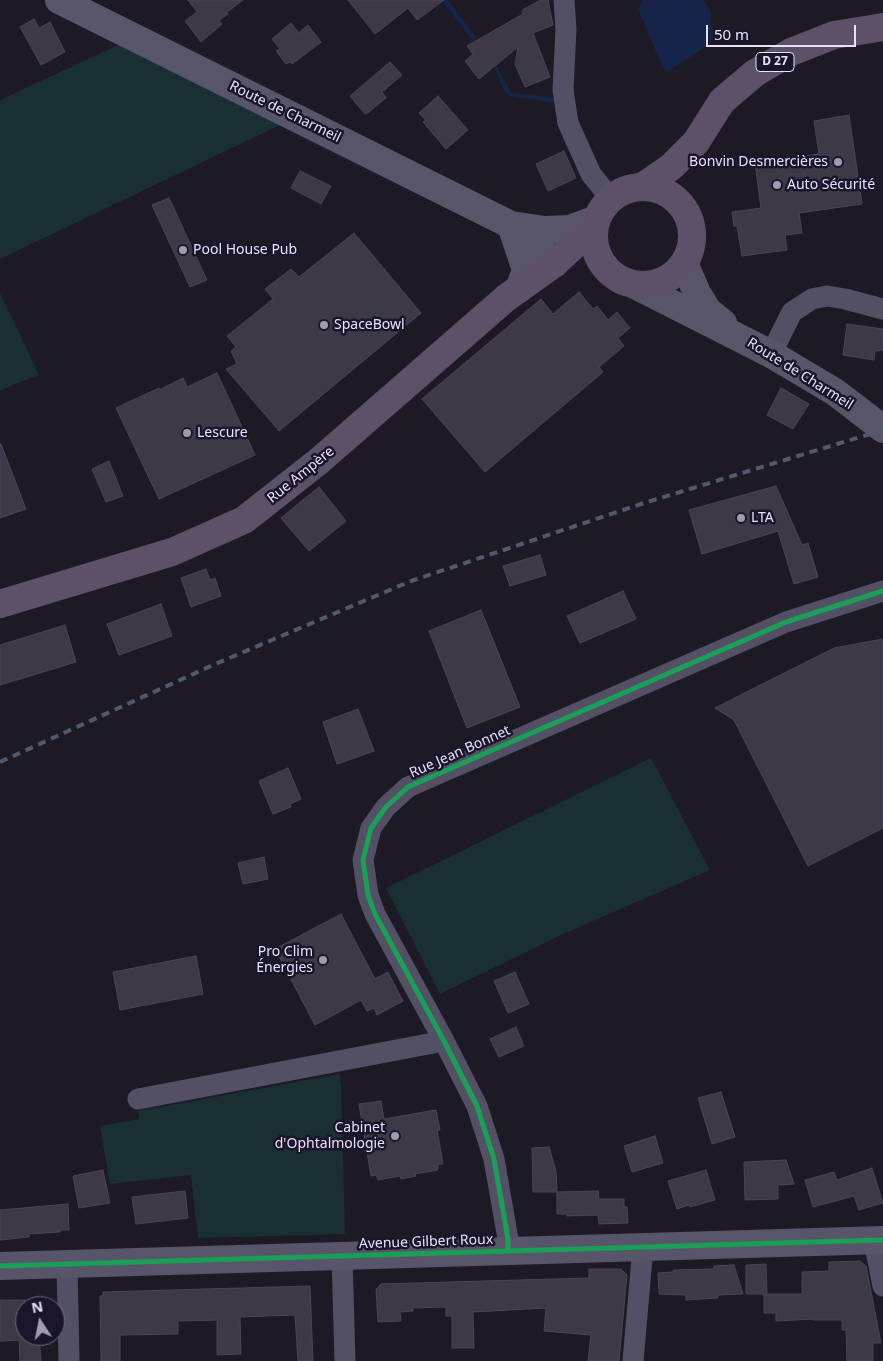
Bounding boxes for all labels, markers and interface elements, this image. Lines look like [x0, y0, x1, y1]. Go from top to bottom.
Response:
scale bar [708, 15, 858, 47]
text: 50 m [714, 24, 749, 44]
road number: D 27 [756, 52, 794, 72]
street label: Route de Charmeil [227, 78, 343, 146]
place label: Bonvin Desmercières [689, 154, 828, 170]
marker: Bonvin Desmercières [832, 156, 844, 168]
place label: Auto Sécurité [787, 177, 875, 193]
marker: Auto Sécurité [771, 179, 783, 191]
place label: Pool House Pub [193, 242, 297, 258]
marker: Pool House Pub [177, 244, 189, 256]
place label: SpaceBowl [334, 317, 405, 333]
marker: SpaceBowl [318, 319, 330, 331]
street label: Route de Charmeil [744, 335, 856, 413]
place label: Lescure [197, 425, 248, 441]
marker: Lescure [181, 427, 193, 439]
street label: Rue Ampère [264, 443, 338, 507]
place label: LTA [751, 510, 774, 526]
marker: LTA [735, 512, 747, 524]
street label: Rue Jean Bonnet [407, 722, 513, 782]
place label: Pro Clim Énergies [256, 944, 313, 976]
marker: Pro Clim Énergies [317, 954, 329, 966]
place label: Cabinet d'Ophtalmologie [275, 1120, 385, 1152]
marker: Cabinet d'Ophtalmologie [389, 1130, 401, 1142]
street label: Avenue Gilbert Roux [359, 1231, 493, 1253]
north arrow [15, 1296, 65, 1346]
text: N [30, 1296, 45, 1317]

